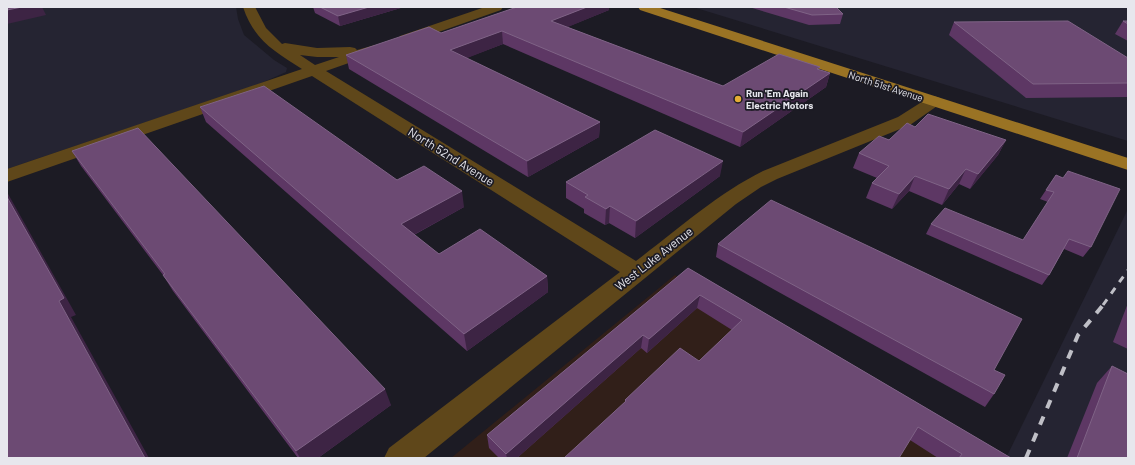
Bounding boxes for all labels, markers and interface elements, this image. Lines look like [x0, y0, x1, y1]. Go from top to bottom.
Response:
street label: North 51st Avenue [847, 68, 925, 104]
place label: Run 'Em Again Electric Motors [746, 87, 813, 111]
marker: Run 'Em Again Electric Motors [733, 94, 743, 104]
street label: North 52nd Avenue [406, 124, 497, 188]
street label: West Luke Avenue [612, 224, 695, 293]

